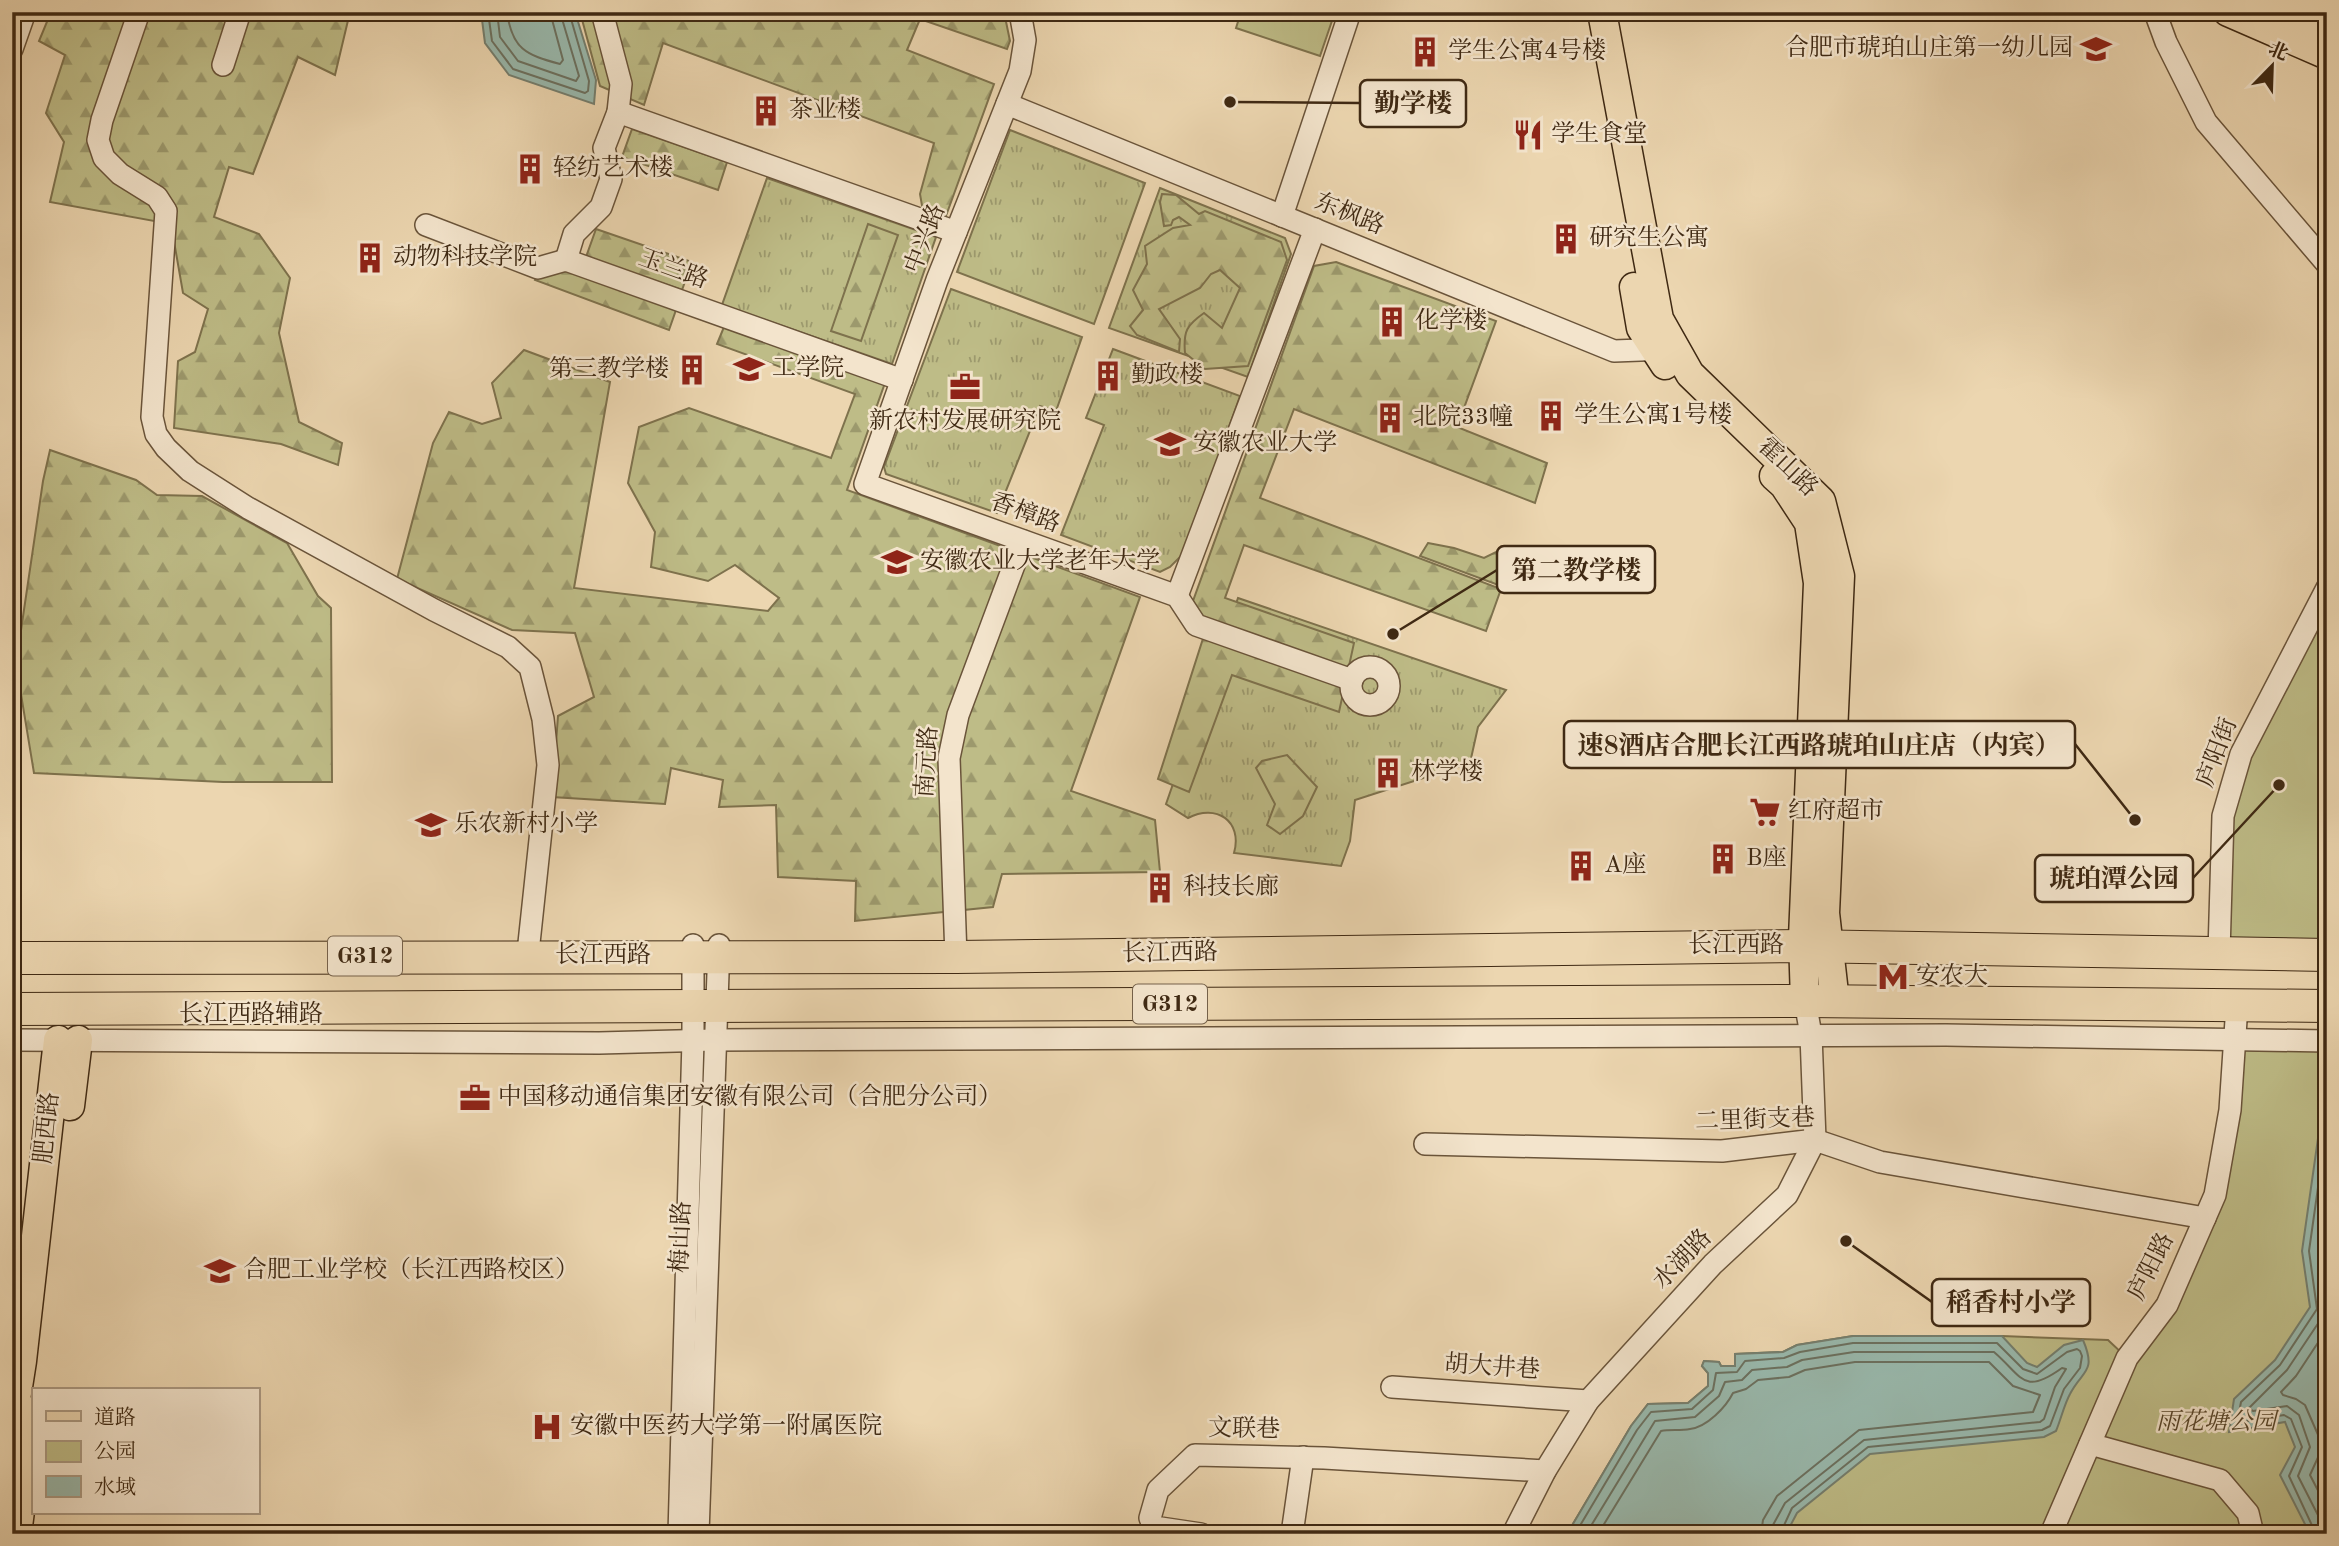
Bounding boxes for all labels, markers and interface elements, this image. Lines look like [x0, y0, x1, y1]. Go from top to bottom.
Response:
school or university icon: 合肥市琥珀山庄第一幼儿园 [2079, 32, 2113, 66]
north arrow [2238, 32, 2308, 102]
place label: 合肥市琥珀山庄第一幼儿园 [1785, 34, 2073, 61]
building icon: 学生公寓4号楼 [1408, 35, 1442, 69]
place label: 学生公寓4号楼 [1448, 37, 1606, 64]
text: 北 [2265, 38, 2291, 65]
callout: 勤学楼 [1360, 80, 1466, 127]
text: 勤学楼 [1374, 89, 1452, 118]
building icon: 茶业楼 [749, 94, 783, 128]
place label: 茶业楼 [789, 96, 861, 123]
restaurant icon: 学生食堂 [1511, 118, 1545, 152]
place label: 学生食堂 [1551, 120, 1647, 147]
building icon: 轻纺艺术楼 [513, 152, 547, 186]
place label: 轻纺艺术楼 [553, 154, 673, 181]
street label: 东枫路 [1311, 188, 1388, 240]
street label: 中兴路 [899, 200, 950, 277]
building icon: 研究生公寓 [1549, 222, 1583, 256]
place label: 研究生公寓 [1589, 224, 1709, 251]
building icon: 动物科技学院 [353, 241, 387, 275]
place label: 动物科技学院 [393, 243, 537, 270]
street label: 玉兰路 [635, 244, 712, 294]
building icon: 化学楼 [1375, 305, 1409, 339]
place label: 化学楼 [1415, 307, 1487, 334]
school or university icon: 工学院 [732, 352, 766, 386]
building icon: 第三教学楼 [675, 353, 709, 387]
place label: 工学院 [772, 354, 844, 381]
place label: 第三教学楼 [549, 355, 669, 382]
building icon: 勤政楼 [1091, 359, 1125, 393]
place label: 勤政楼 [1131, 361, 1203, 388]
office icon: 新农村发展研究院 [948, 370, 982, 404]
building icon: 学生公寓1号楼 [1534, 399, 1568, 433]
building icon: 北院33幢 [1373, 401, 1407, 435]
place label: 学生公寓1号楼 [1574, 401, 1732, 428]
place label: 北院33幢 [1413, 403, 1513, 430]
place label: 新农村发展研究院 [869, 407, 1061, 434]
school or university icon: 安徽农业大学 [1153, 427, 1187, 461]
place label: 安徽农业大学 [1193, 429, 1337, 456]
street label: 霍山路 [1753, 432, 1823, 502]
street label: 香樟路 [987, 488, 1064, 538]
school or university icon: 安徽农业大学老年大学 [880, 545, 914, 579]
callout: 第二教学楼 [1497, 546, 1655, 593]
place label: 安徽农业大学老年大学 [920, 547, 1160, 574]
text: 第二教学楼 [1511, 556, 1641, 585]
street label: 庐阳街 [2191, 714, 2242, 791]
callout: 速8酒店合肥长江西路琥珀山庄店（内宾） [1564, 721, 2075, 768]
street label: 南元路 [911, 725, 942, 799]
text: 速8酒店合肥长江西路琥珀山庄店（内宾） [1577, 731, 2061, 760]
building icon: 林学楼 [1371, 756, 1405, 790]
place label: 林学楼 [1411, 758, 1483, 785]
supermarket icon: 红府超市 [1748, 795, 1782, 829]
place label: 红府超市 [1788, 797, 1884, 824]
school or university icon: 乐农新村小学 [414, 808, 448, 842]
place label: 乐农新村小学 [454, 810, 598, 837]
building icon: B座 [1706, 842, 1740, 876]
place label: B座 [1746, 844, 1787, 871]
building icon: A座 [1564, 849, 1598, 883]
place label: A座 [1604, 851, 1646, 878]
callout: 琥珀潭公园 [2035, 855, 2193, 902]
text: 琥珀潭公园 [2049, 865, 2179, 893]
building icon: 科技长廊 [1143, 871, 1177, 905]
place label: 科技长廊 [1183, 873, 1279, 900]
street label: 长江西路 [1688, 931, 1784, 958]
road number: G312 [328, 937, 402, 976]
street label: 长江西路 [1122, 938, 1218, 967]
street label: 长江西路 [555, 941, 651, 968]
metro station icon: 安农大 [1876, 960, 1910, 994]
place label: 安农大 [1916, 962, 1988, 989]
road number: G312 [1133, 984, 1207, 1023]
street label: 长江西路辅路 [179, 1000, 323, 1027]
office icon: 中国移动通信集团安徽有限公司（合肥分公司） [458, 1081, 492, 1115]
place label: 中国移动通信集团安徽有限公司（合肥分公司） [498, 1083, 1002, 1110]
street label: 肥西路 [29, 1091, 64, 1165]
street label: 二里街支巷 [1695, 1104, 1815, 1135]
street label: 梅山路 [666, 1200, 695, 1273]
street label: 水湖路 [1647, 1224, 1717, 1294]
street label: 庐阳路 [2122, 1228, 2179, 1305]
school or university icon: 合肥工业学校（长江西路校区） [203, 1254, 237, 1288]
place label: 合肥工业学校（长江西路校区） [243, 1256, 579, 1283]
callout: 稻香村小学 [1932, 1279, 2090, 1326]
text: 稻香村小学 [1946, 1288, 2076, 1317]
street label: 胡大井巷 [1443, 1350, 1541, 1383]
legend [32, 1388, 259, 1514]
text: 道路 [94, 1406, 136, 1429]
park label: 雨花塘公园 [2156, 1408, 2280, 1435]
hospital icon: 安徽中医药大学第一附属医院 [530, 1410, 564, 1444]
place label: 安徽中医药大学第一附属医院 [570, 1412, 882, 1439]
street label: 文联巷 [1208, 1414, 1280, 1443]
text: 公园 [94, 1440, 136, 1463]
text: 水域 [94, 1476, 136, 1499]

